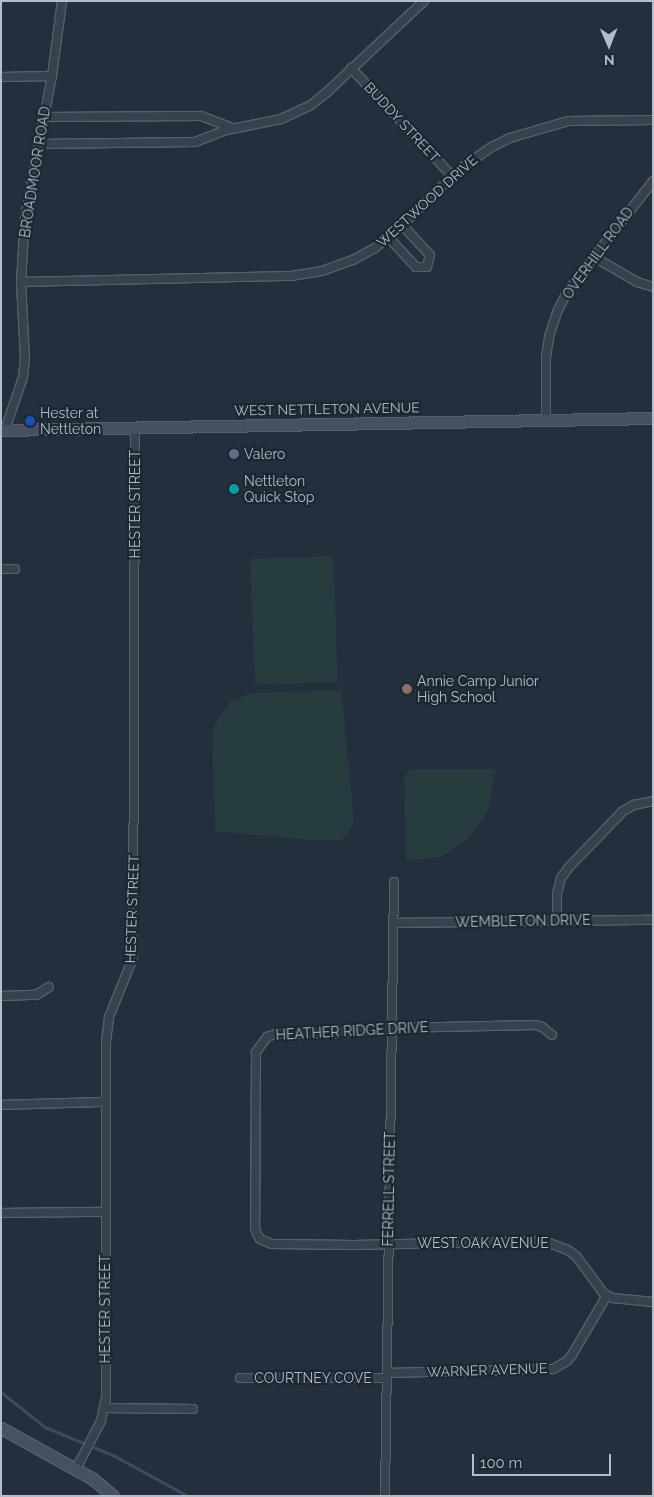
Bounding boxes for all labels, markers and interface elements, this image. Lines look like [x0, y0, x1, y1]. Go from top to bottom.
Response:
north arrow [584, 20, 634, 70]
text: N [604, 52, 615, 68]
street label: BUDDY STREET [360, 78, 444, 166]
street label: BROADMOOR ROAD [16, 105, 54, 239]
street label: WESTWOOD DRIVE [373, 151, 481, 251]
street label: OVERHILL ROAD [559, 204, 637, 302]
street label: WEST NETTLETON AVENUE [234, 399, 420, 419]
place label: Hester at Nettleton [40, 405, 101, 438]
marker: Hester at Nettleton [24, 415, 36, 427]
place label: Valero [244, 446, 285, 462]
marker: Valero [228, 448, 240, 460]
street label: HESTER STREET [127, 450, 143, 558]
place label: Nettleton Quick Stop [244, 473, 314, 506]
marker: Nettleton Quick Stop [228, 483, 240, 495]
place label: Annie Camp Junior High School [417, 673, 539, 706]
marker: Annie Camp Junior High School [401, 683, 413, 695]
street label: HESTER STREET [122, 854, 142, 964]
street label: WEMBLETON DRIVE [455, 911, 591, 931]
street label: HEATHER RIDGE DRIVE [275, 1019, 429, 1043]
street label: FERRELL STREET [380, 1131, 398, 1247]
street label: WEST OAK AVENUE [417, 1235, 549, 1251]
street label: HESTER STREET [97, 1255, 113, 1363]
street label: WARNER AVENUE [426, 1359, 548, 1381]
street label: COURTNEY COVE [254, 1370, 372, 1386]
scale bar [474, 1444, 613, 1476]
text: 100 m [480, 1454, 522, 1472]

